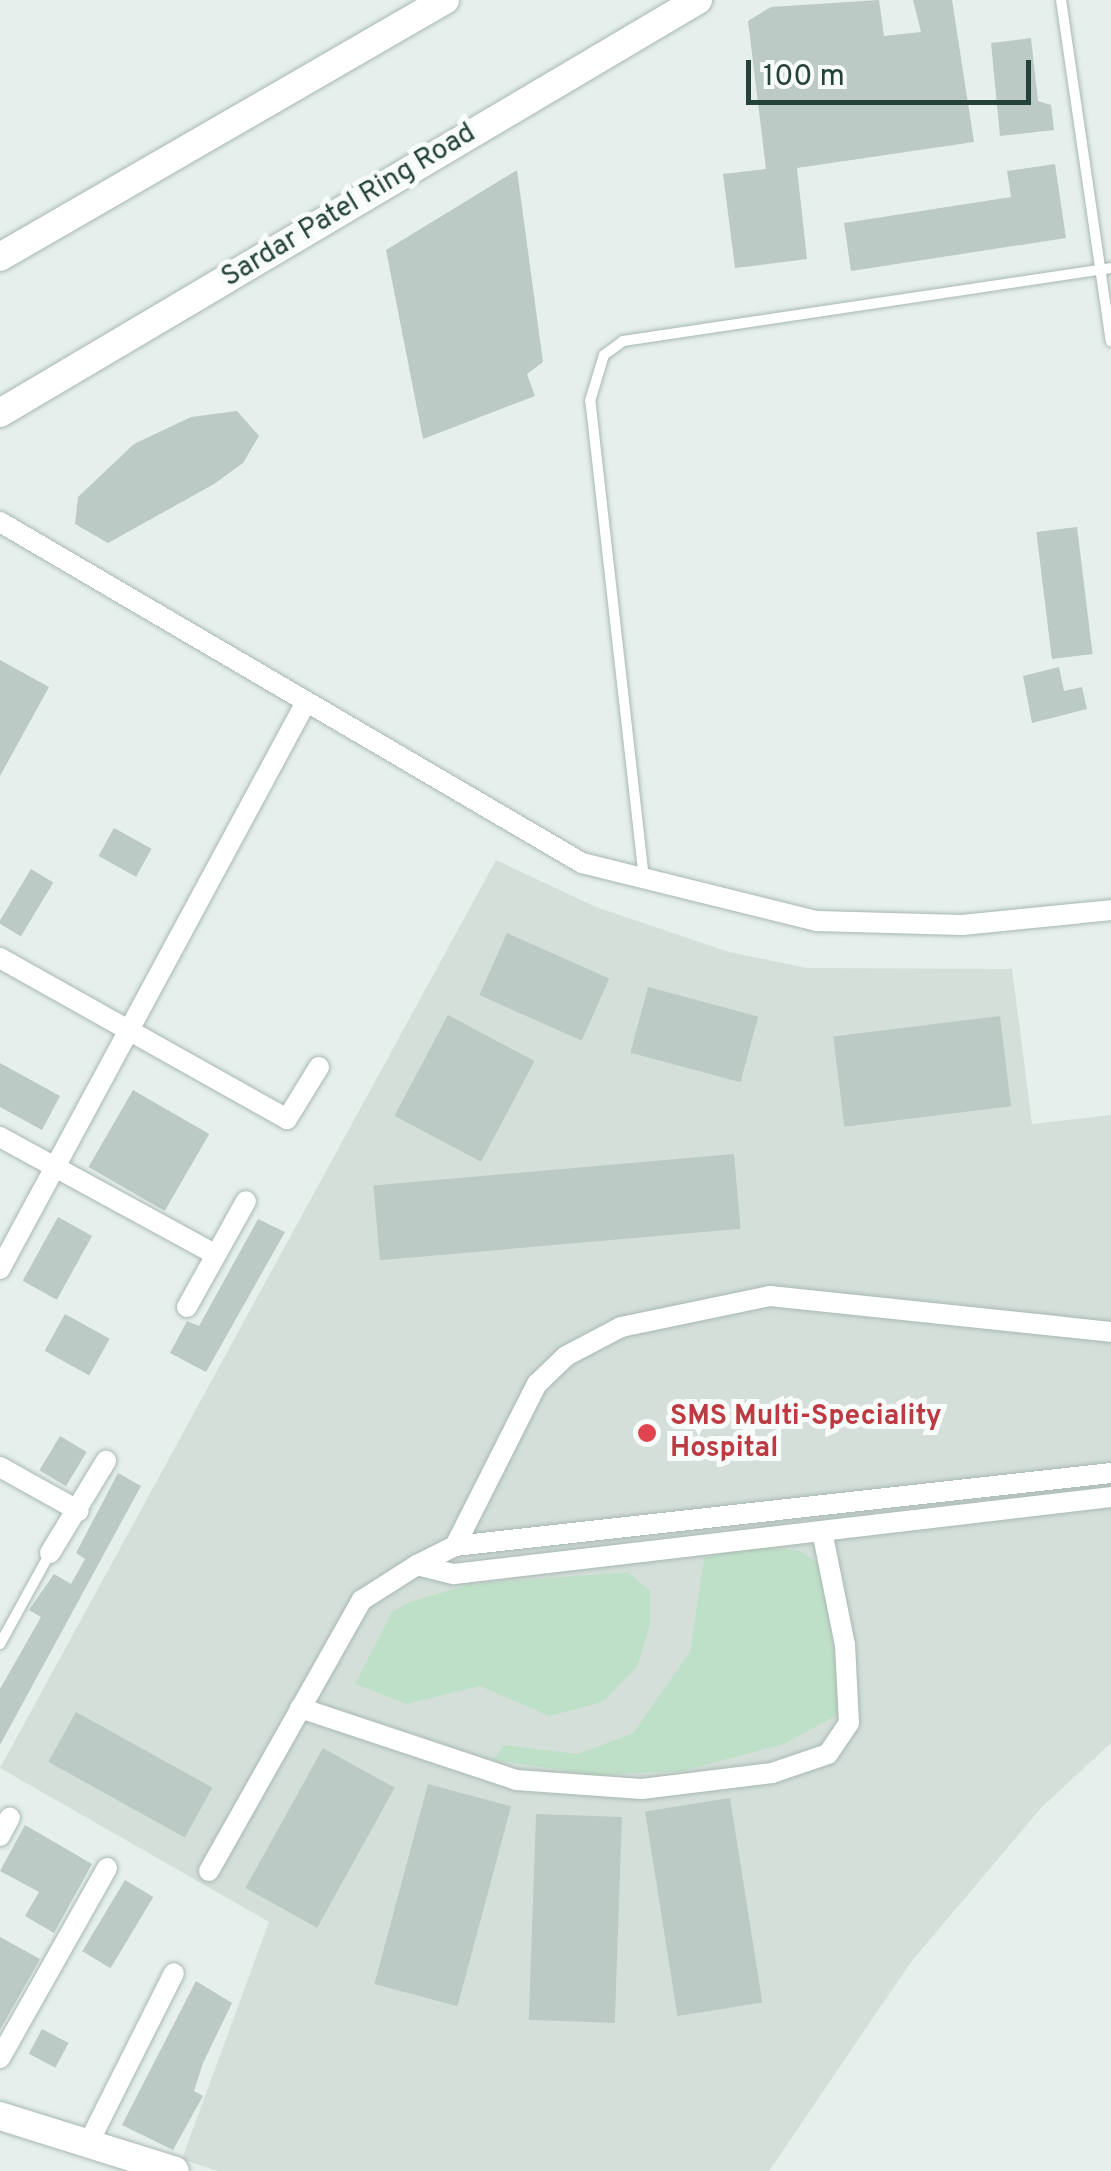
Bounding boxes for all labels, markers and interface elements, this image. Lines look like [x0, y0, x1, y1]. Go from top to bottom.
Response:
scale bar [751, 40, 1036, 102]
text: 100 m [763, 59, 845, 96]
street label: Sardar Patel Ring Road [216, 117, 482, 295]
place label: SMS Multi-Speciality Hospital [670, 1400, 942, 1466]
marker: SMS Multi-Speciality Hospital [634, 1420, 660, 1446]

